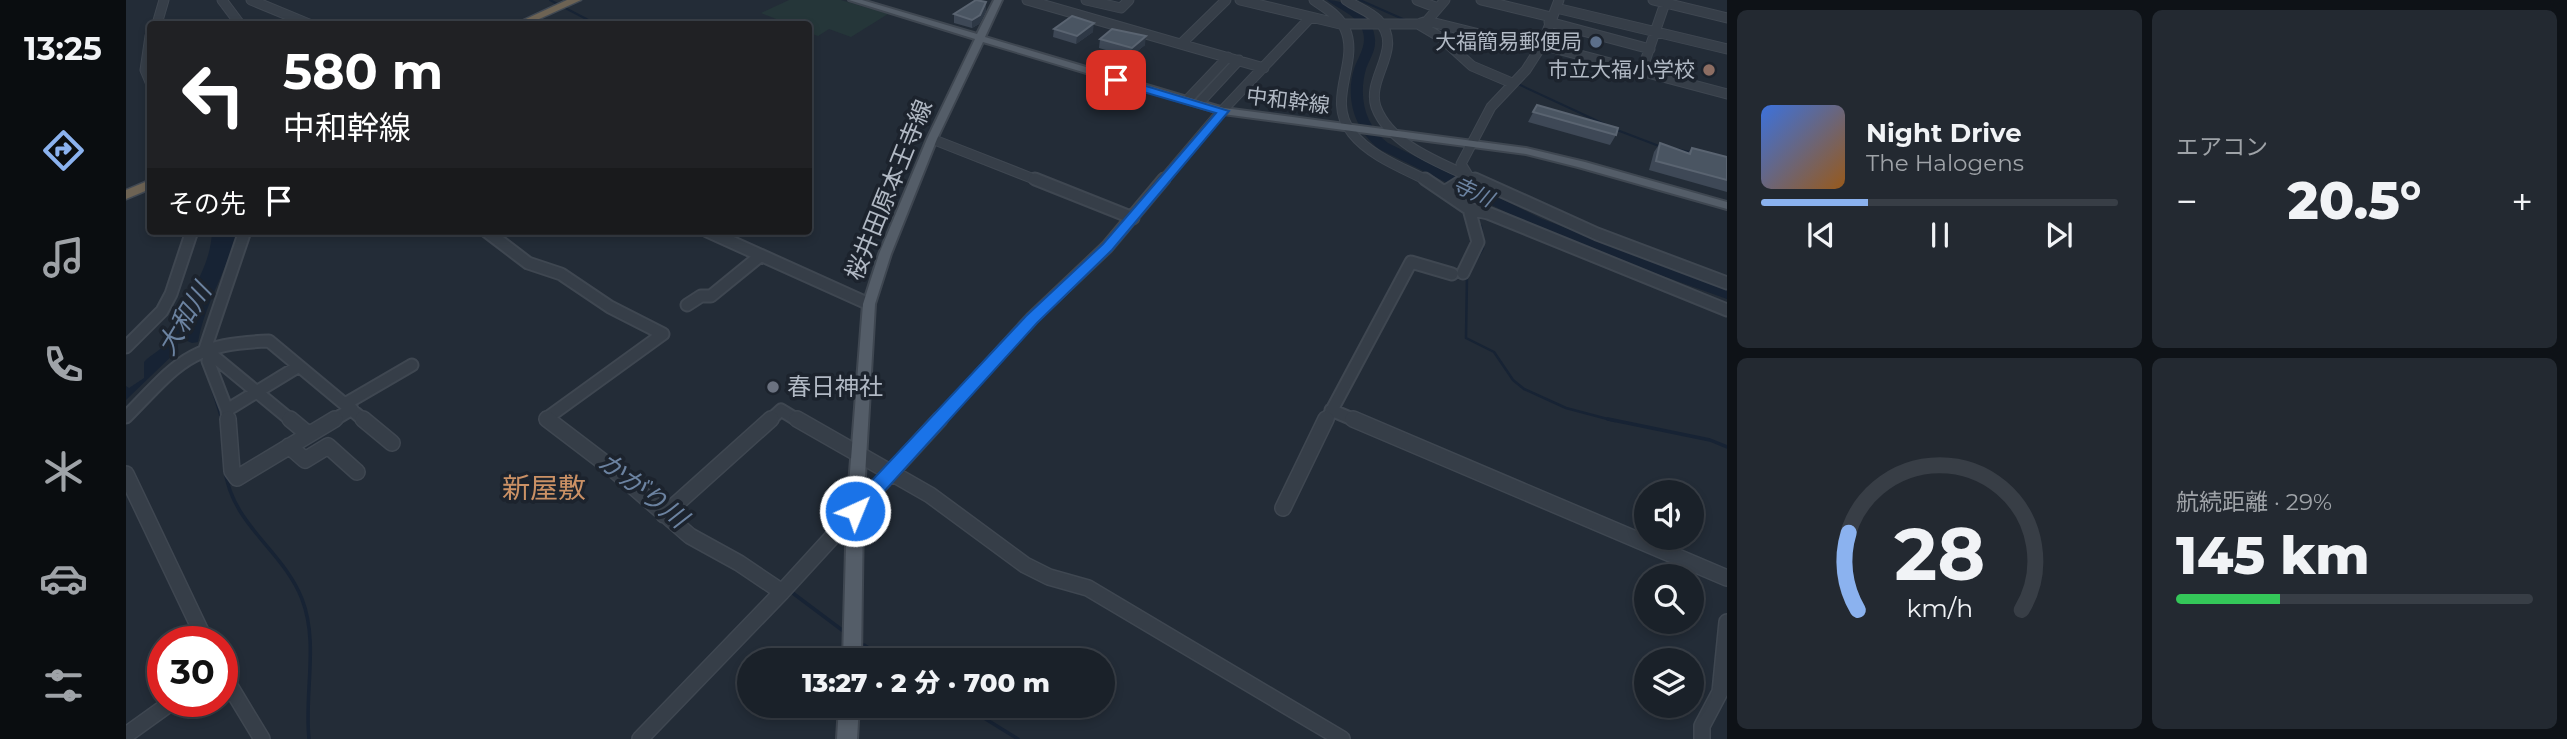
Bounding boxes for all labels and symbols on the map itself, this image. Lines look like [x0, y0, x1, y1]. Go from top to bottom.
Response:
place label: 大福簡易郵便局 [1435, 29, 1582, 54]
marker: 大福簡易郵便局 [1588, 34, 1604, 50]
pin [1086, 50, 1146, 110]
place label: 市立大福小学校 [1548, 57, 1695, 82]
marker: 市立大福小学校 [1701, 62, 1717, 78]
street label: 中和幹線 [1245, 83, 1331, 118]
street label: 桜井田原本王寺線 [839, 95, 938, 284]
water label: 寺川 [1449, 171, 1499, 213]
water label: 大和川 [150, 275, 219, 361]
place label: 春日神社 [787, 372, 883, 401]
marker: 春日神社 [765, 379, 781, 395]
water label: かがり川 [592, 445, 696, 536]
district label: 新屋敷 [502, 471, 586, 505]
position arrow [818, 474, 892, 548]
speed limit sign: 30 [147, 626, 238, 717]

